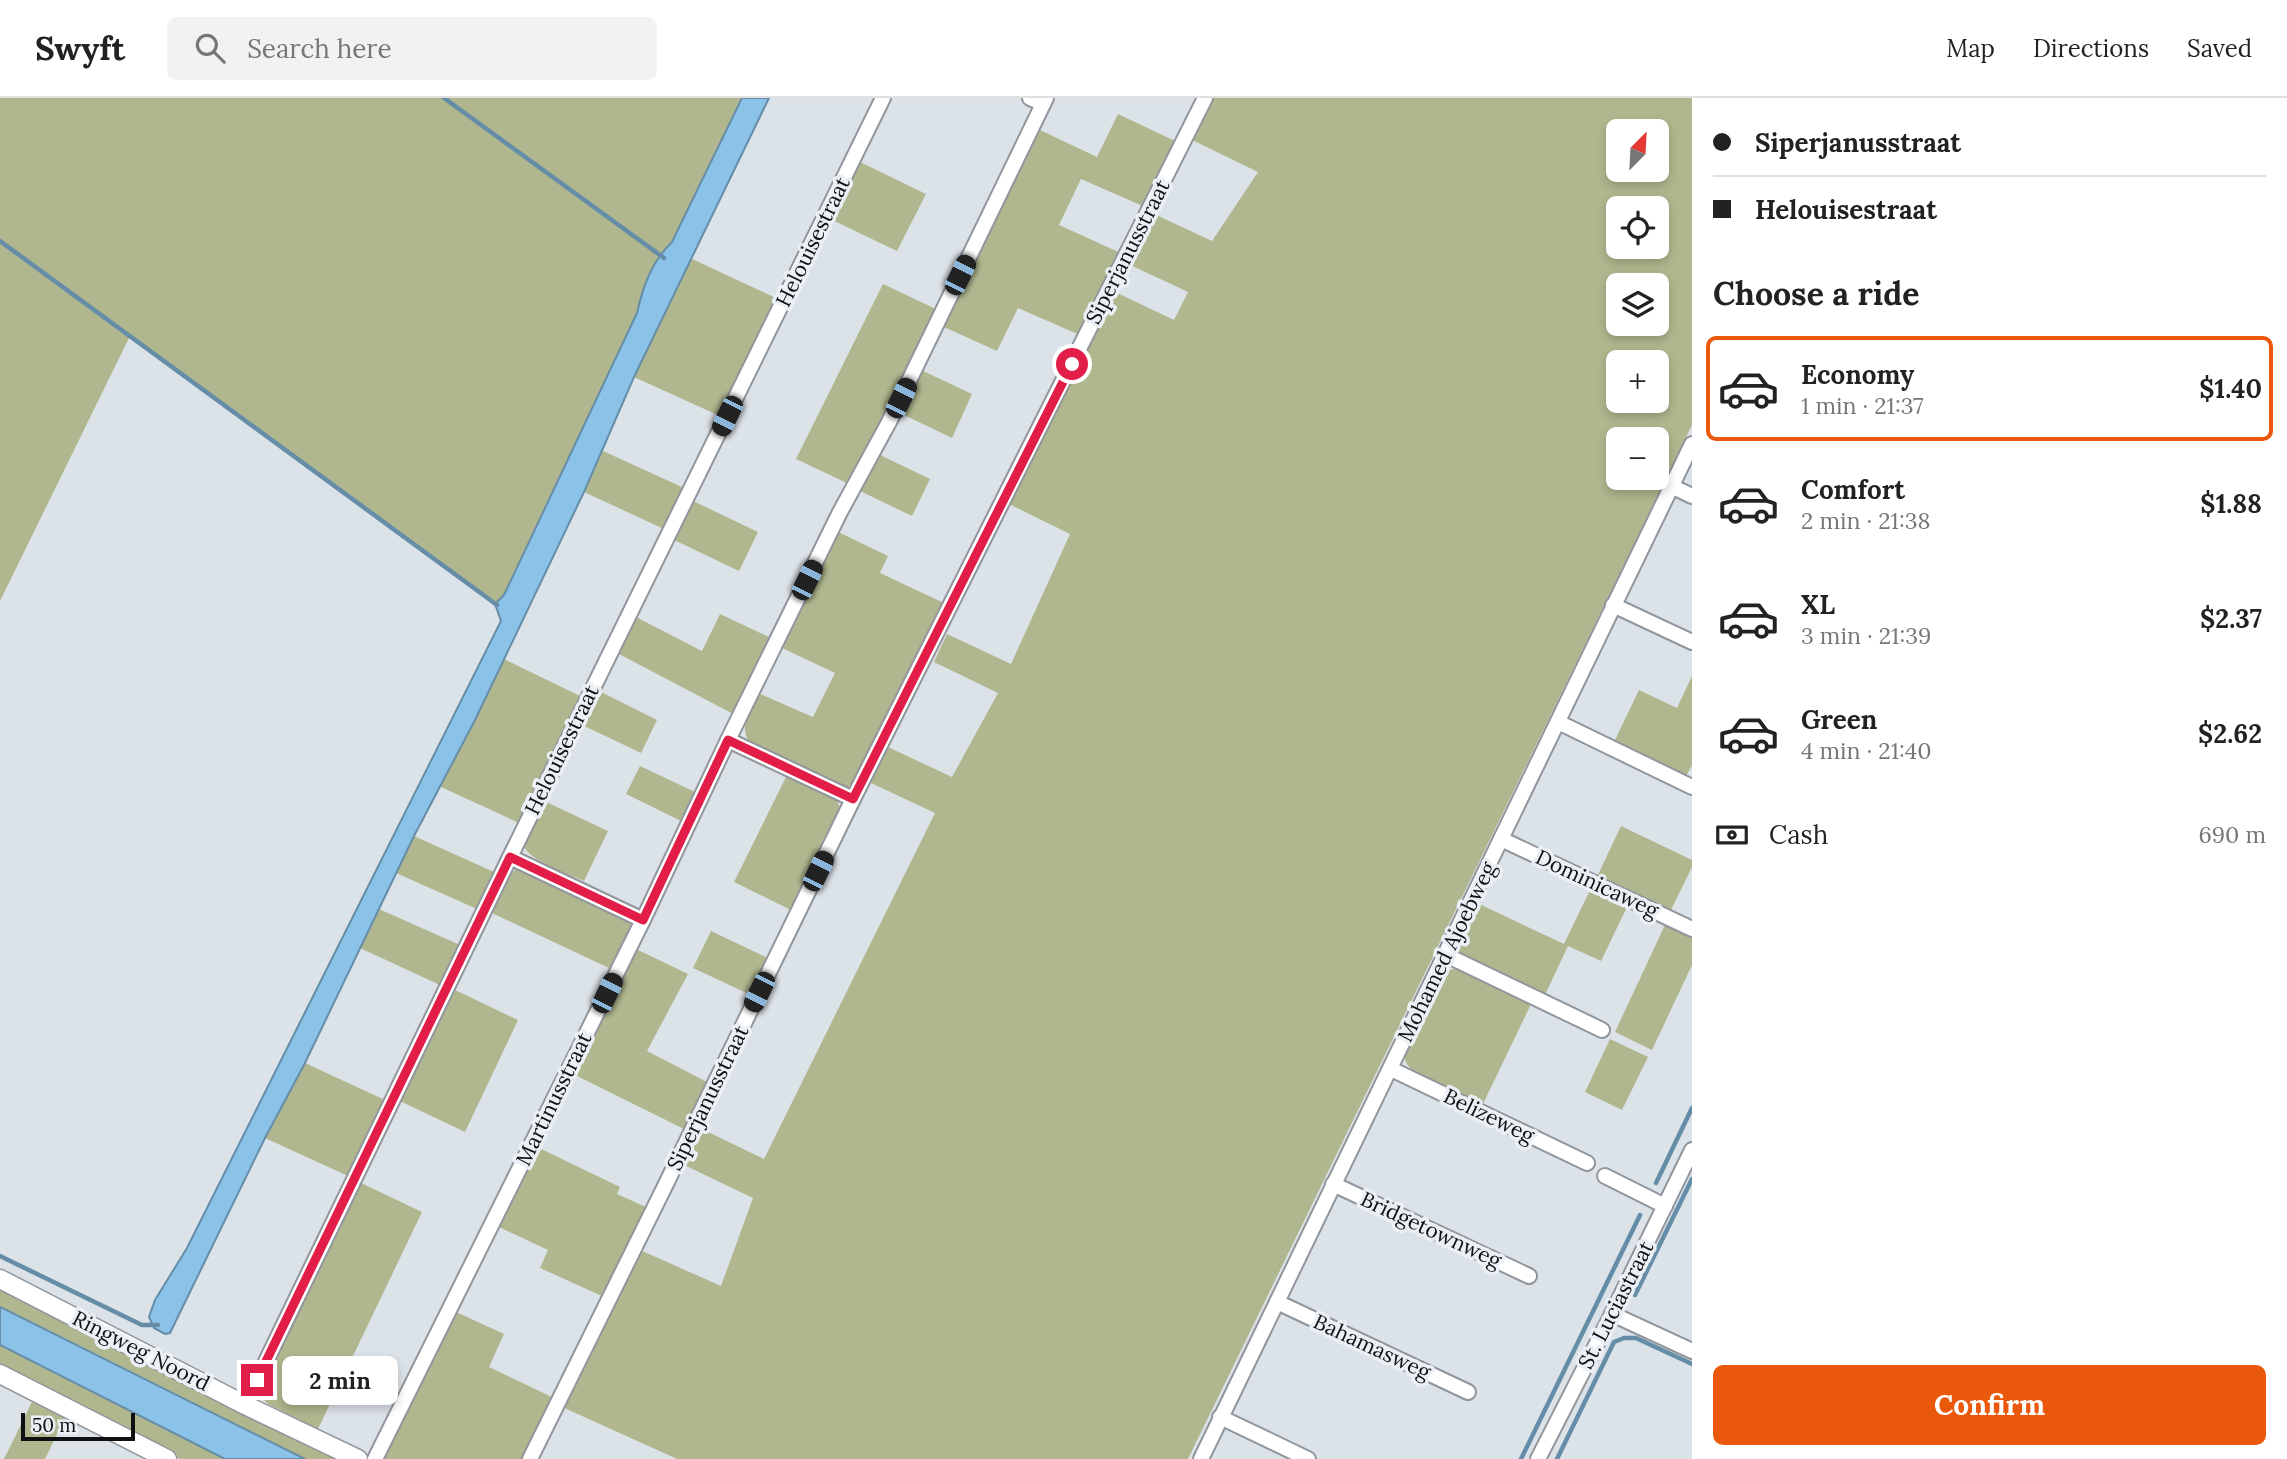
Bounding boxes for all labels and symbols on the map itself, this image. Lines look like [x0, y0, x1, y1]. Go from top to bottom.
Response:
north arrow [1606, 119, 1670, 182]
street label: Helouisestraat [769, 172, 856, 311]
street label: Siperjanusstraat [1080, 174, 1176, 329]
car [942, 252, 979, 298]
route start [1056, 348, 1088, 380]
car [883, 375, 920, 421]
car [709, 393, 746, 439]
car [789, 557, 826, 603]
street label: Helouisestraat [518, 680, 605, 819]
street label: Dominicaweg [1531, 843, 1663, 924]
car [800, 848, 837, 894]
street label: Mohamed Ajoebweg [1391, 857, 1502, 1046]
car [741, 969, 778, 1015]
car [589, 970, 626, 1016]
street label: Siperjanusstraat [661, 1020, 755, 1175]
street label: Martinusstraat [510, 1027, 598, 1170]
street label: Belizeweg [1439, 1082, 1539, 1149]
street label: Bridgetownweg [1357, 1185, 1506, 1274]
street label: St. Luciastraat [1572, 1236, 1660, 1373]
street label: Ringweg Noord [68, 1304, 214, 1397]
street label: Bahamasweg [1309, 1308, 1435, 1386]
callout: 2 min [282, 1356, 397, 1404]
route end [241, 1364, 273, 1396]
scale bar [21, 1410, 135, 1442]

